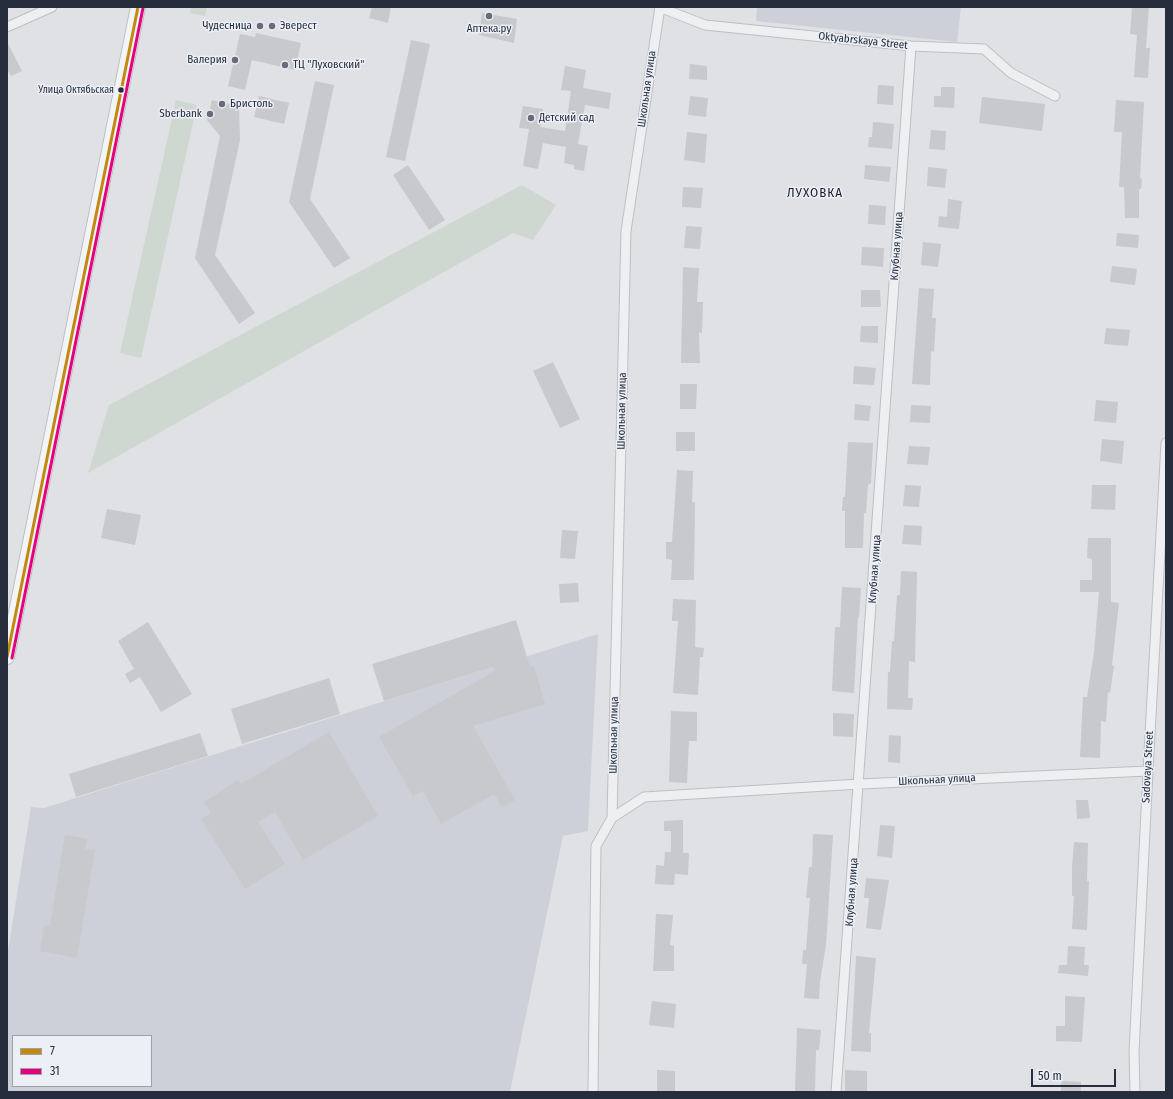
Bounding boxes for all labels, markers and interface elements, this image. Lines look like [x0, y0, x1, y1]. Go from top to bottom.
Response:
marker: Аптека.ру [484, 11, 494, 21]
place label: Чудесница [203, 19, 252, 33]
place label: Эверест [280, 19, 317, 33]
marker: Чудесница [255, 21, 265, 31]
marker: Эверест [267, 21, 277, 31]
place label: Аптека.ру [467, 22, 511, 36]
street label: Oktyabrskaya Street [818, 30, 908, 52]
street label: Школьная улица [635, 50, 659, 128]
place label: Валерия [187, 53, 227, 67]
marker: Валерия [230, 55, 240, 65]
place label: ТЦ "Луховский" [293, 58, 364, 72]
marker: ТЦ "Луховский" [280, 60, 290, 70]
place label: Улица Октябьская [38, 84, 114, 96]
marker: Улица Октябьская [116, 85, 126, 95]
place label: Бристоль [230, 97, 273, 111]
marker: Бристоль [217, 99, 227, 109]
place label: Sberbank [159, 107, 202, 121]
marker: Sberbank [205, 109, 215, 119]
place label: Детский сад [539, 111, 594, 125]
marker: Детский сад [526, 113, 536, 123]
district label: ЛУХОВКА [787, 185, 843, 201]
street label: Клубная улица [888, 211, 906, 281]
street label: Школьная улица [615, 372, 629, 450]
street label: Клубная улица [866, 534, 884, 604]
street label: Школьная улица [607, 696, 621, 774]
street label: Sadovaya Street [1140, 731, 1156, 803]
street label: Школьная улица [898, 771, 976, 789]
street label: Клубная улица [843, 857, 861, 927]
legend [12, 1035, 152, 1087]
text: 7 [50, 1044, 55, 1058]
scale bar [1033, 1061, 1118, 1087]
text: 31 [50, 1064, 60, 1078]
text: 50 m [1038, 1069, 1062, 1083]

